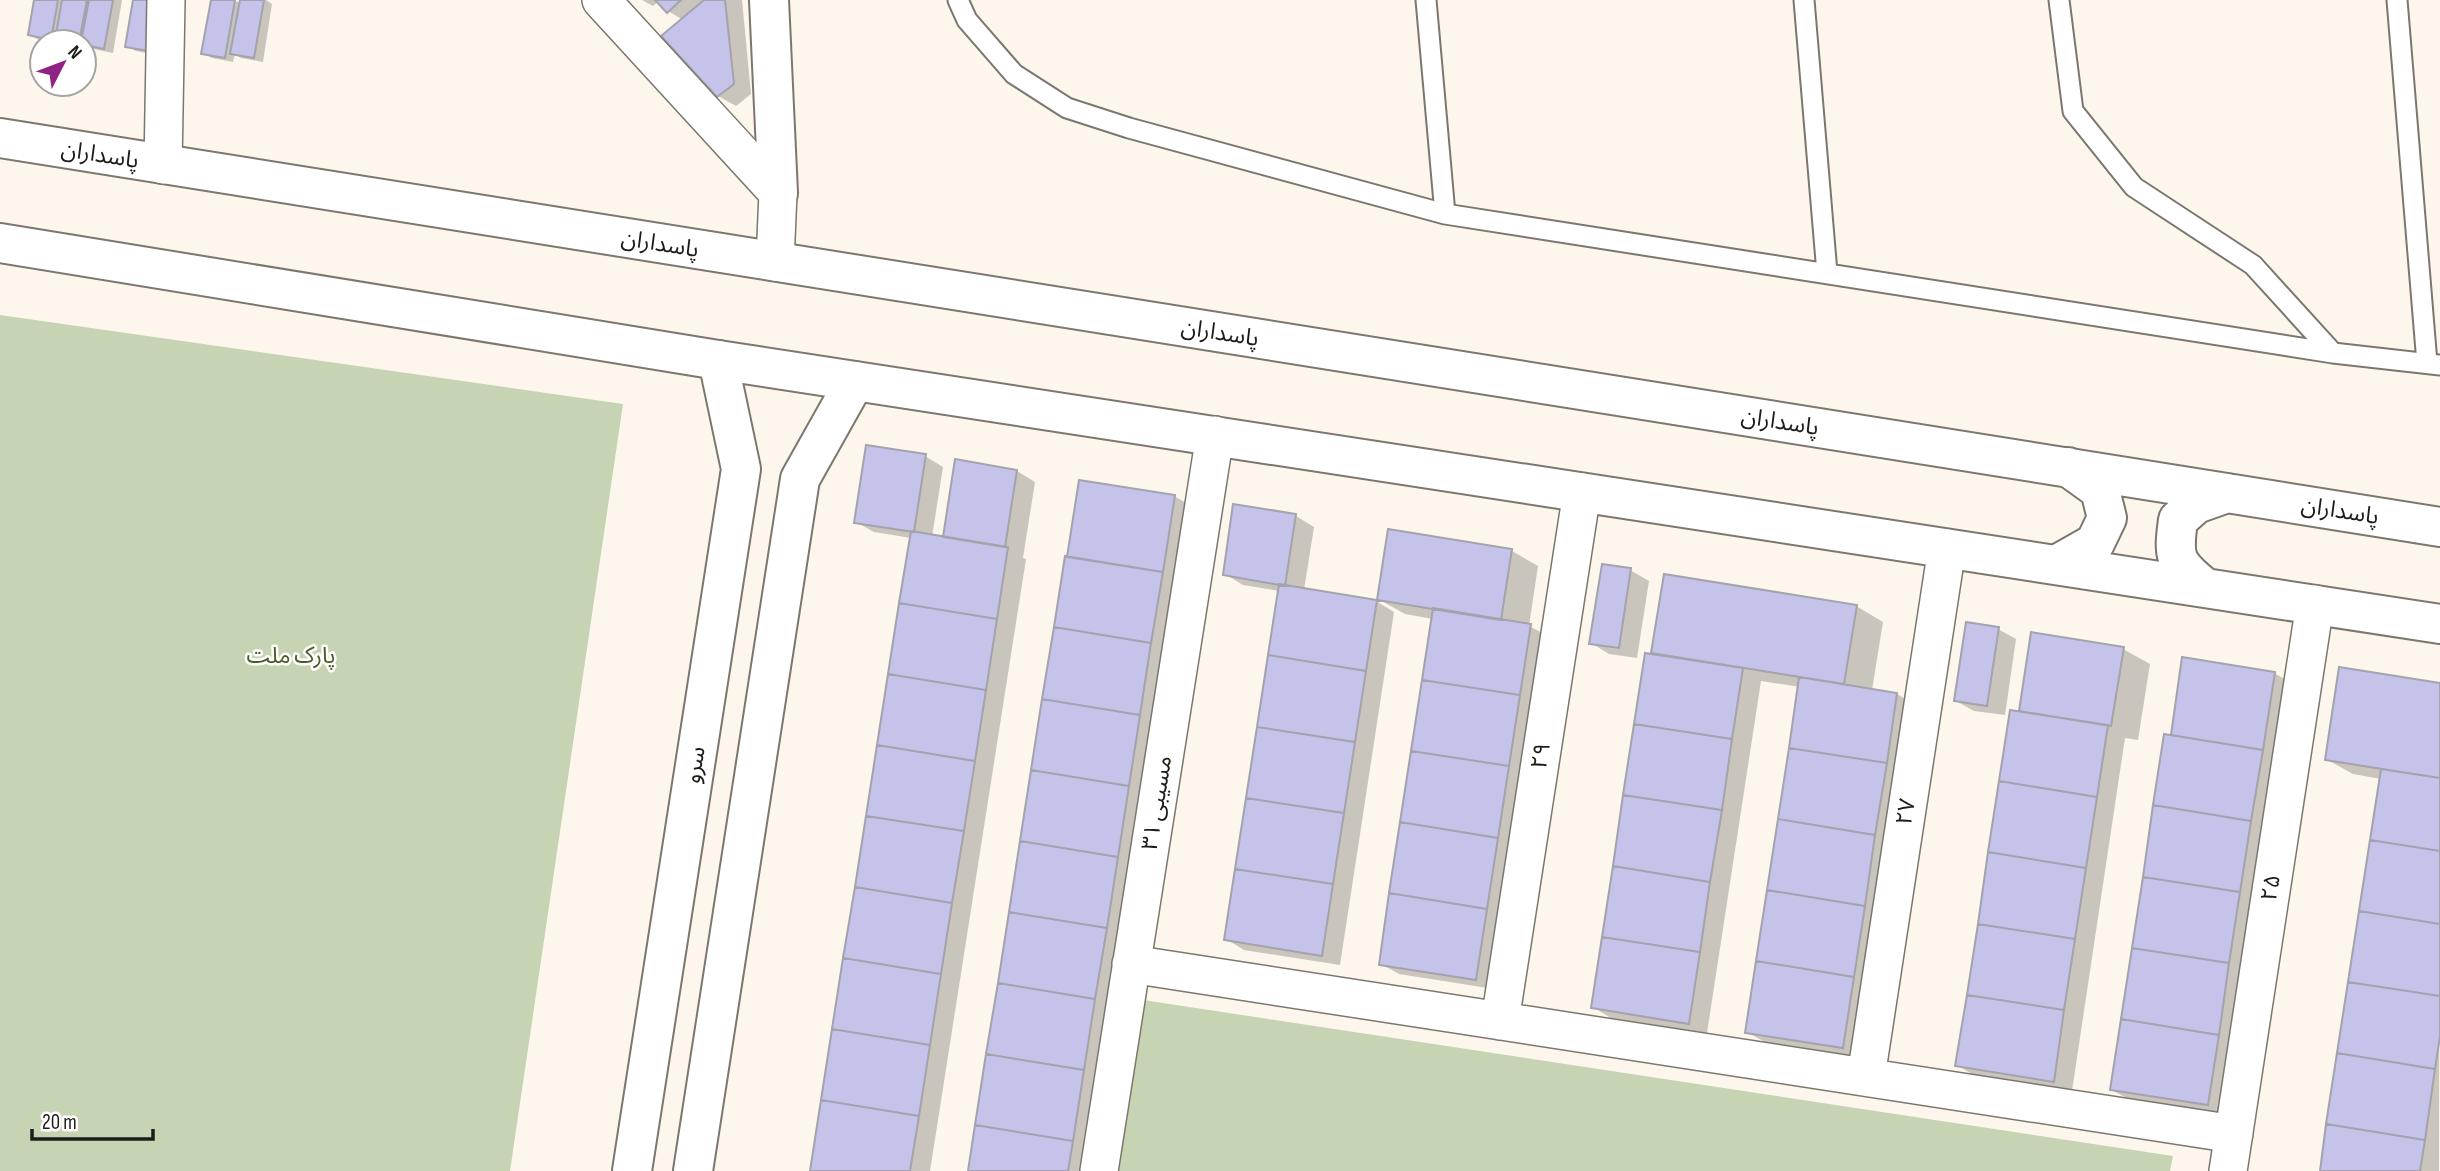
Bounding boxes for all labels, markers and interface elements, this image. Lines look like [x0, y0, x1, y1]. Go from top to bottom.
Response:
north arrow [28, 28, 98, 98]
text: N [63, 41, 86, 64]
street label: پاسداران [59, 135, 141, 175]
street label: پاسداران [619, 224, 701, 264]
street label: پاسداران [1179, 313, 1261, 353]
street label: پاسداران [1739, 402, 1821, 442]
street label: پاسداران [2299, 491, 2381, 531]
park label: پارک ملت [246, 642, 336, 670]
street label: ۲۹ [1525, 741, 1557, 771]
street label: سرو [678, 744, 712, 786]
street label: ۳۱ مسیبی [1136, 754, 1178, 852]
street label: ۲۷ [1890, 797, 1922, 827]
street label: ۲۵ [2255, 873, 2287, 903]
scale bar [32, 1098, 152, 1142]
text: 20 m [42, 1110, 77, 1135]

